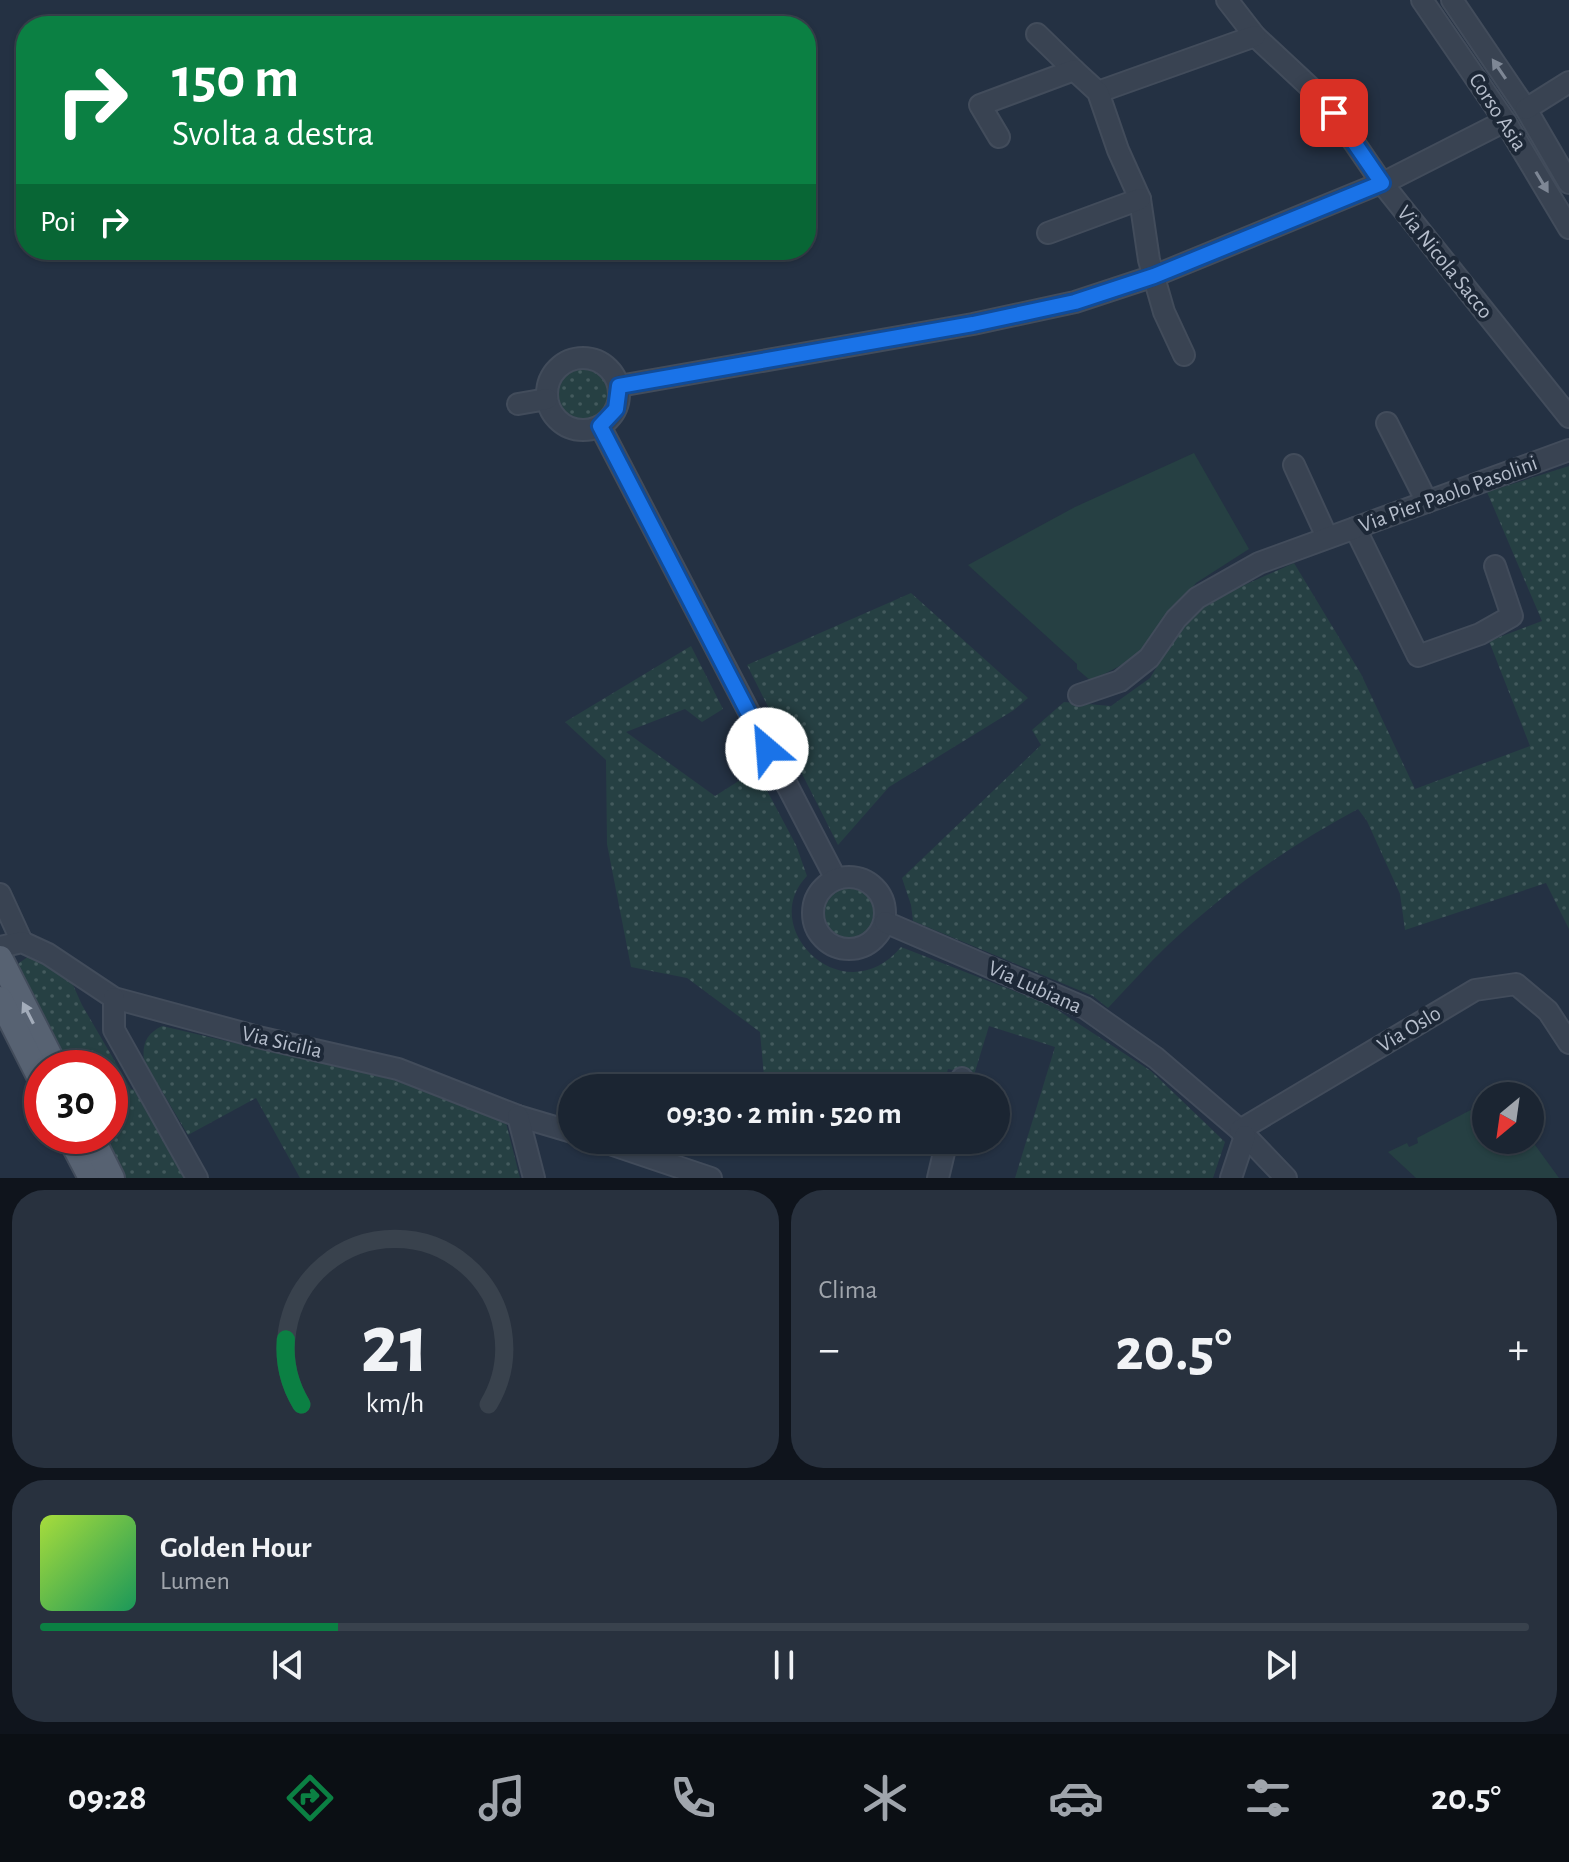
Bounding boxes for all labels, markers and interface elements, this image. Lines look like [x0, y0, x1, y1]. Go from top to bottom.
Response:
icon: right [40, 48, 144, 152]
text: 150 m [172, 51, 299, 107]
one-way arrow [1492, 58, 1507, 80]
street label: Corso Asia [1465, 69, 1531, 155]
pin [1300, 79, 1368, 147]
icon: arrive [1312, 91, 1356, 135]
text: Svolta a destra [172, 116, 374, 152]
one-way arrow [1535, 171, 1549, 193]
icon: right [92, 200, 136, 244]
street label: Via Nicola Sacco [1393, 201, 1497, 323]
text: Poi [40, 207, 76, 237]
street label: Via Pier Paolo Pasolini [1356, 451, 1540, 537]
position arrow [725, 707, 809, 791]
street label: Via Lubiana [985, 957, 1085, 1017]
one-way arrow [22, 1001, 35, 1024]
street label: Via Oslo [1373, 1002, 1445, 1056]
street label: Via Sicilia [240, 1022, 324, 1062]
speed limit sign: 30 [24, 1050, 128, 1154]
north arrow [1472, 1082, 1544, 1154]
map controls [1472, 1082, 1544, 1154]
text: 09:30 · 2 min · 520 m [666, 1099, 902, 1129]
text: Clima [819, 1277, 878, 1303]
text: 21 [361, 1304, 430, 1388]
text: 20.5° [1115, 1321, 1232, 1381]
text: − [819, 1328, 840, 1372]
text: + [1508, 1328, 1529, 1372]
text: km/h [366, 1389, 425, 1418]
text: Golden Hour [160, 1533, 312, 1563]
text: Lumen [160, 1568, 230, 1594]
icon: previous [266, 1643, 310, 1687]
icon: pause [762, 1643, 806, 1687]
icon: next [1259, 1643, 1303, 1687]
icon: directions [282, 1770, 338, 1826]
icon: music [474, 1770, 530, 1826]
icon: phone [665, 1770, 721, 1826]
icon: climate [857, 1770, 913, 1826]
icon: car [1048, 1770, 1104, 1826]
icon: filters [1240, 1770, 1296, 1826]
text: 09:28 [68, 1780, 147, 1816]
text: 20.5° [1431, 1780, 1501, 1816]

